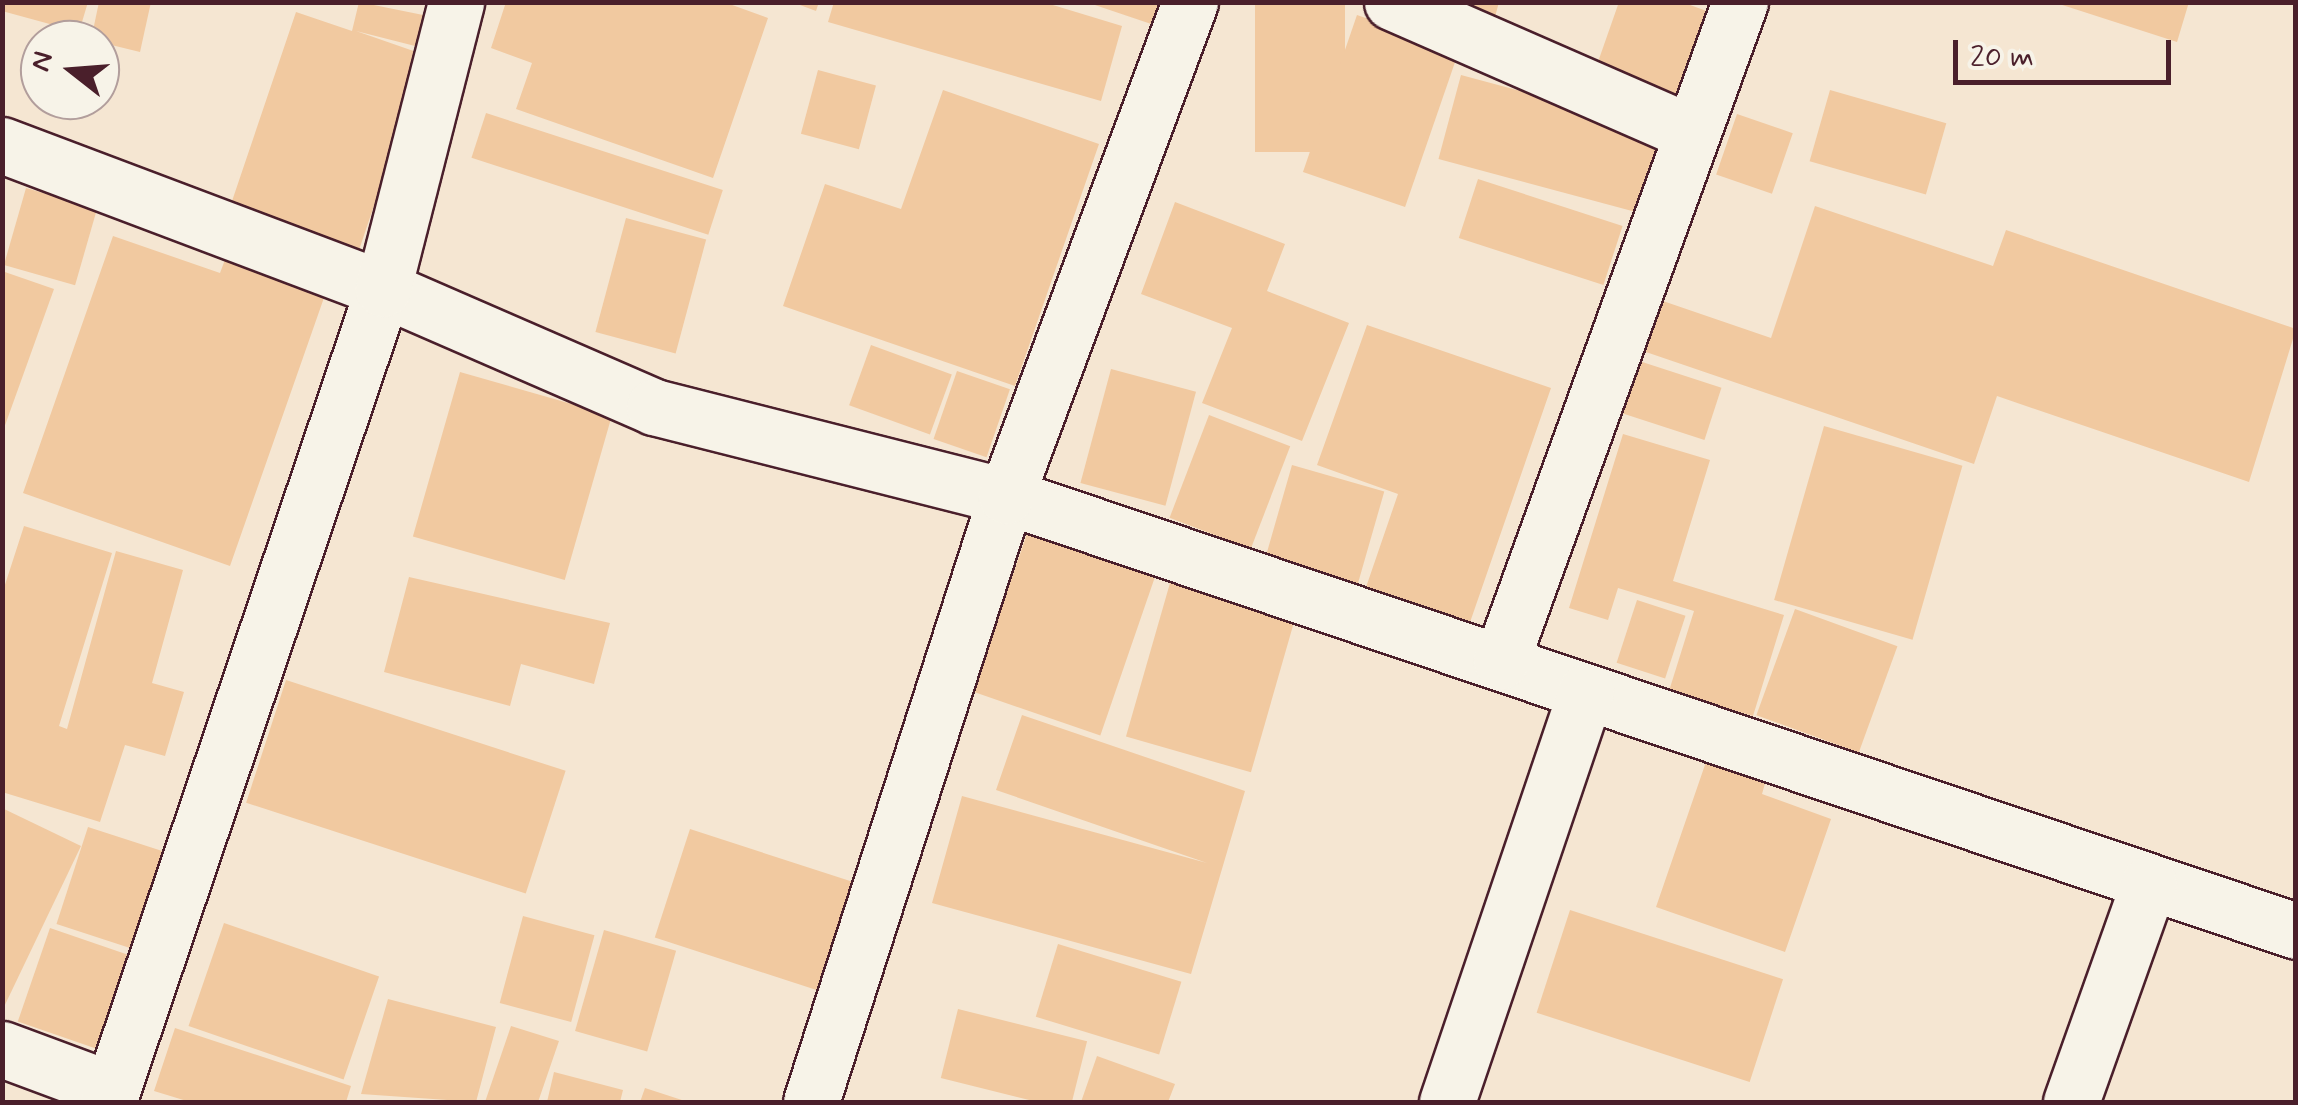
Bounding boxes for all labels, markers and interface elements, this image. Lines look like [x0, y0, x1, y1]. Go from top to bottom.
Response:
north arrow [20, 20, 120, 120]
scale bar [1958, 20, 2176, 82]
text: 20 m [1970, 38, 2034, 77]
text: N [22, 47, 63, 76]

